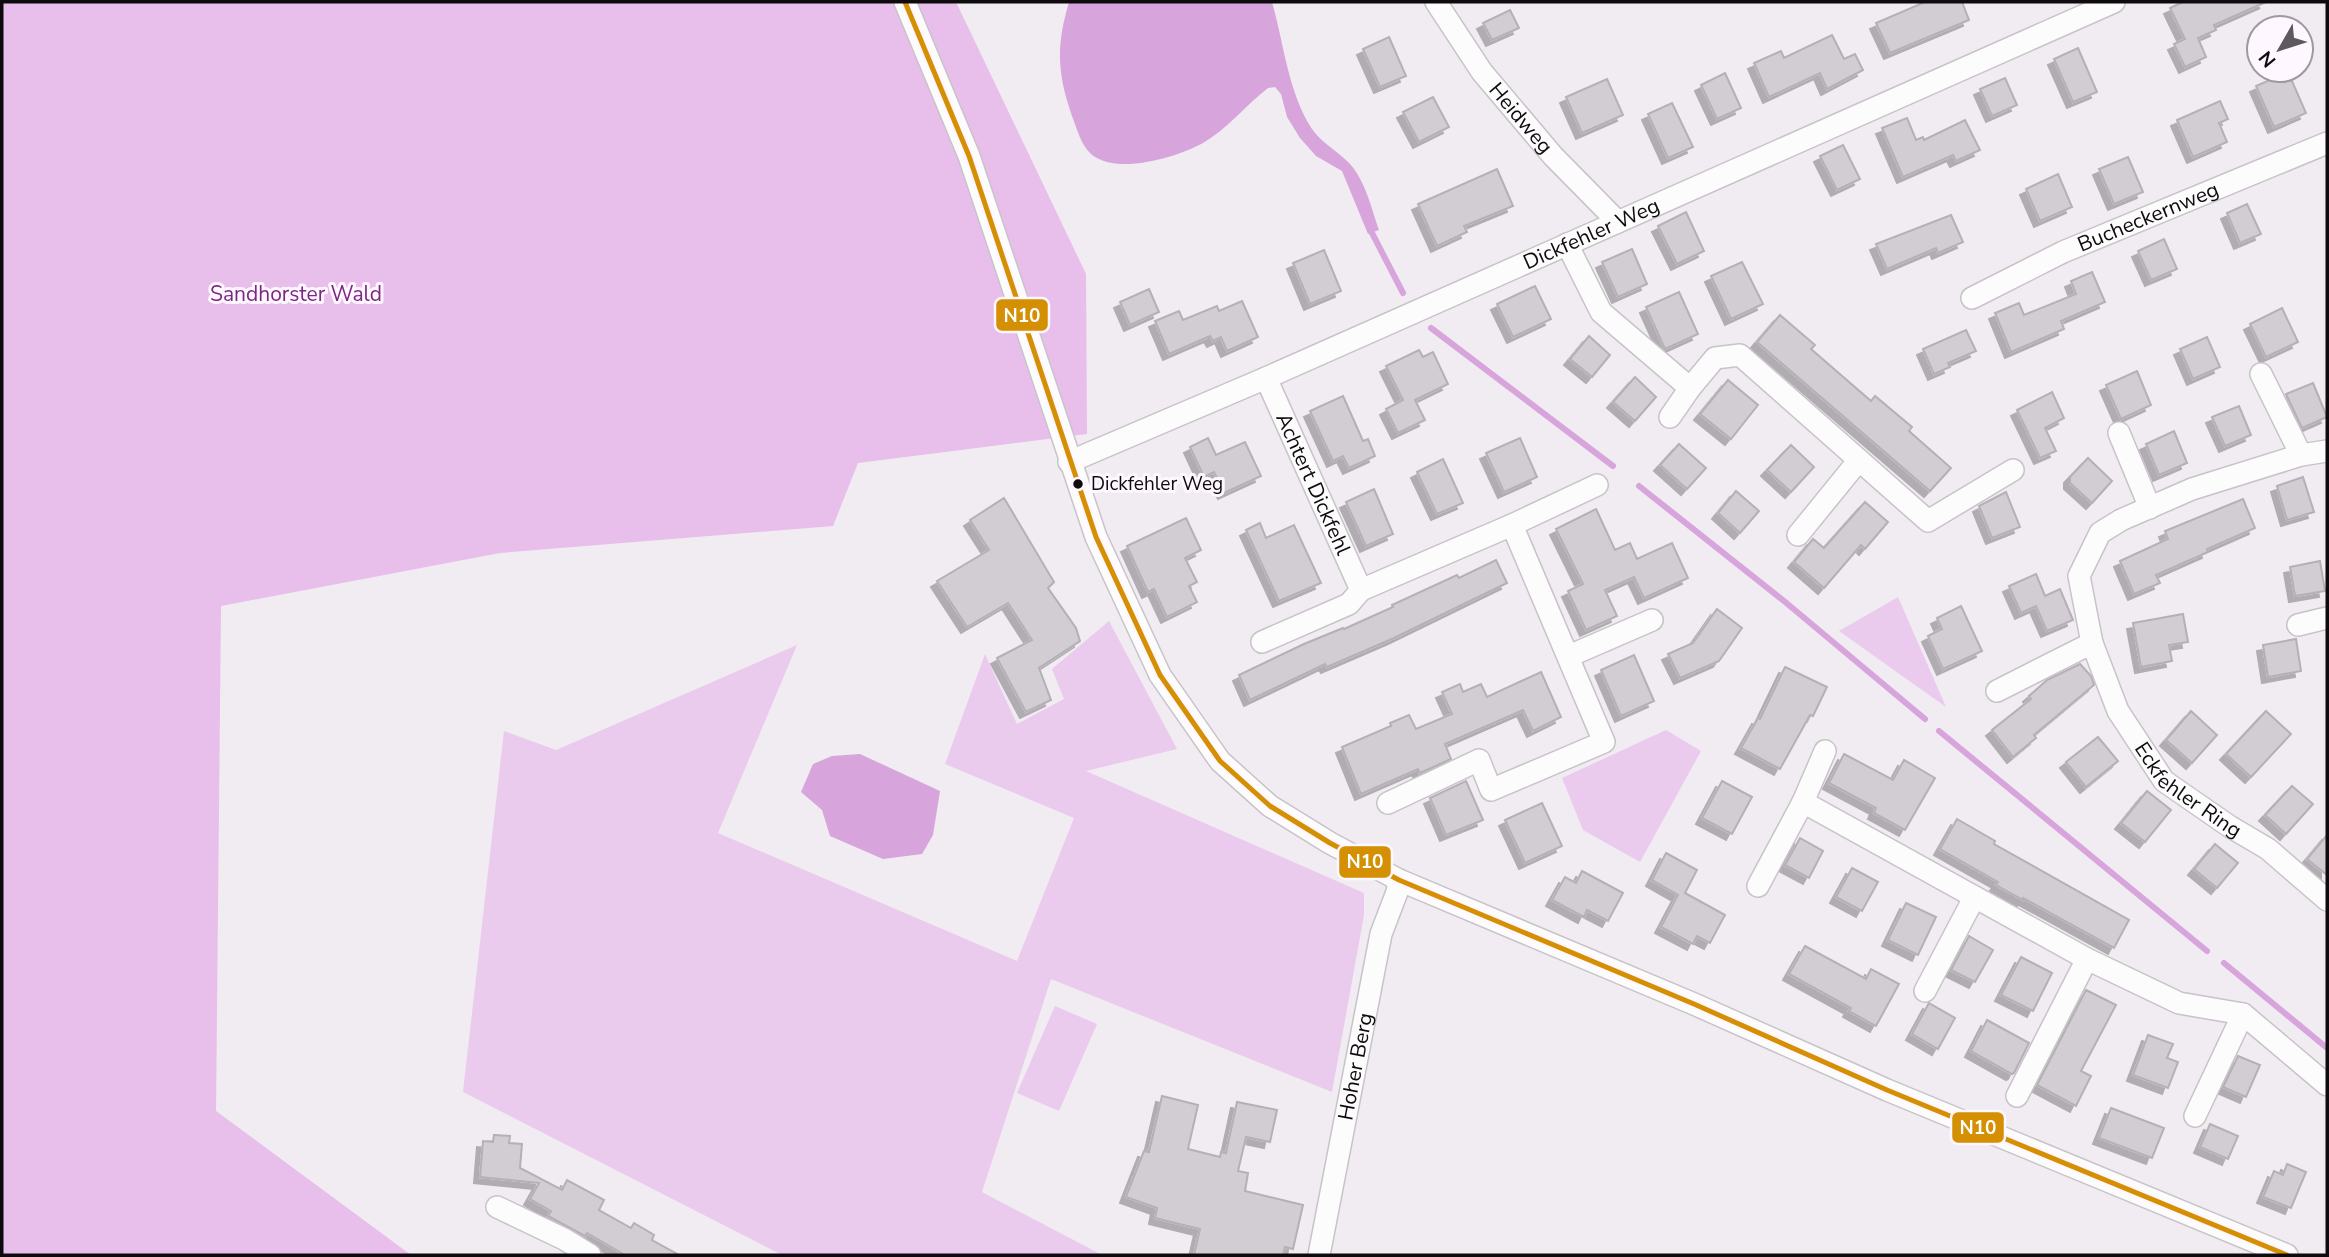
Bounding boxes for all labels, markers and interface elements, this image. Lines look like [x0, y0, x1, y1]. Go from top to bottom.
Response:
north arrow [2245, 14, 2315, 84]
text: N [2253, 45, 2282, 73]
street label: Heidweg [1483, 76, 1559, 160]
street label: Bucheckernweg [2073, 175, 2223, 259]
street label: Dickfehler Weg [1519, 191, 1664, 276]
park label: Sandhorster Wald [210, 280, 382, 308]
line badge: N10 [995, 298, 1049, 332]
text: N10 [1003, 303, 1041, 329]
street label: Achtert Dickfehl [1269, 408, 1358, 560]
place label: Dickfehler Weg [1091, 471, 1223, 497]
marker: Dickfehler Weg [1071, 477, 1085, 491]
street label: Eckfehler Ring [2128, 736, 2247, 844]
line badge: N10 [1338, 845, 1392, 879]
text: N10 [1346, 849, 1384, 875]
street label: Hoher Berg [1331, 1010, 1379, 1123]
line badge: N10 [1951, 1111, 2005, 1144]
text: N10 [1959, 1115, 1997, 1141]

